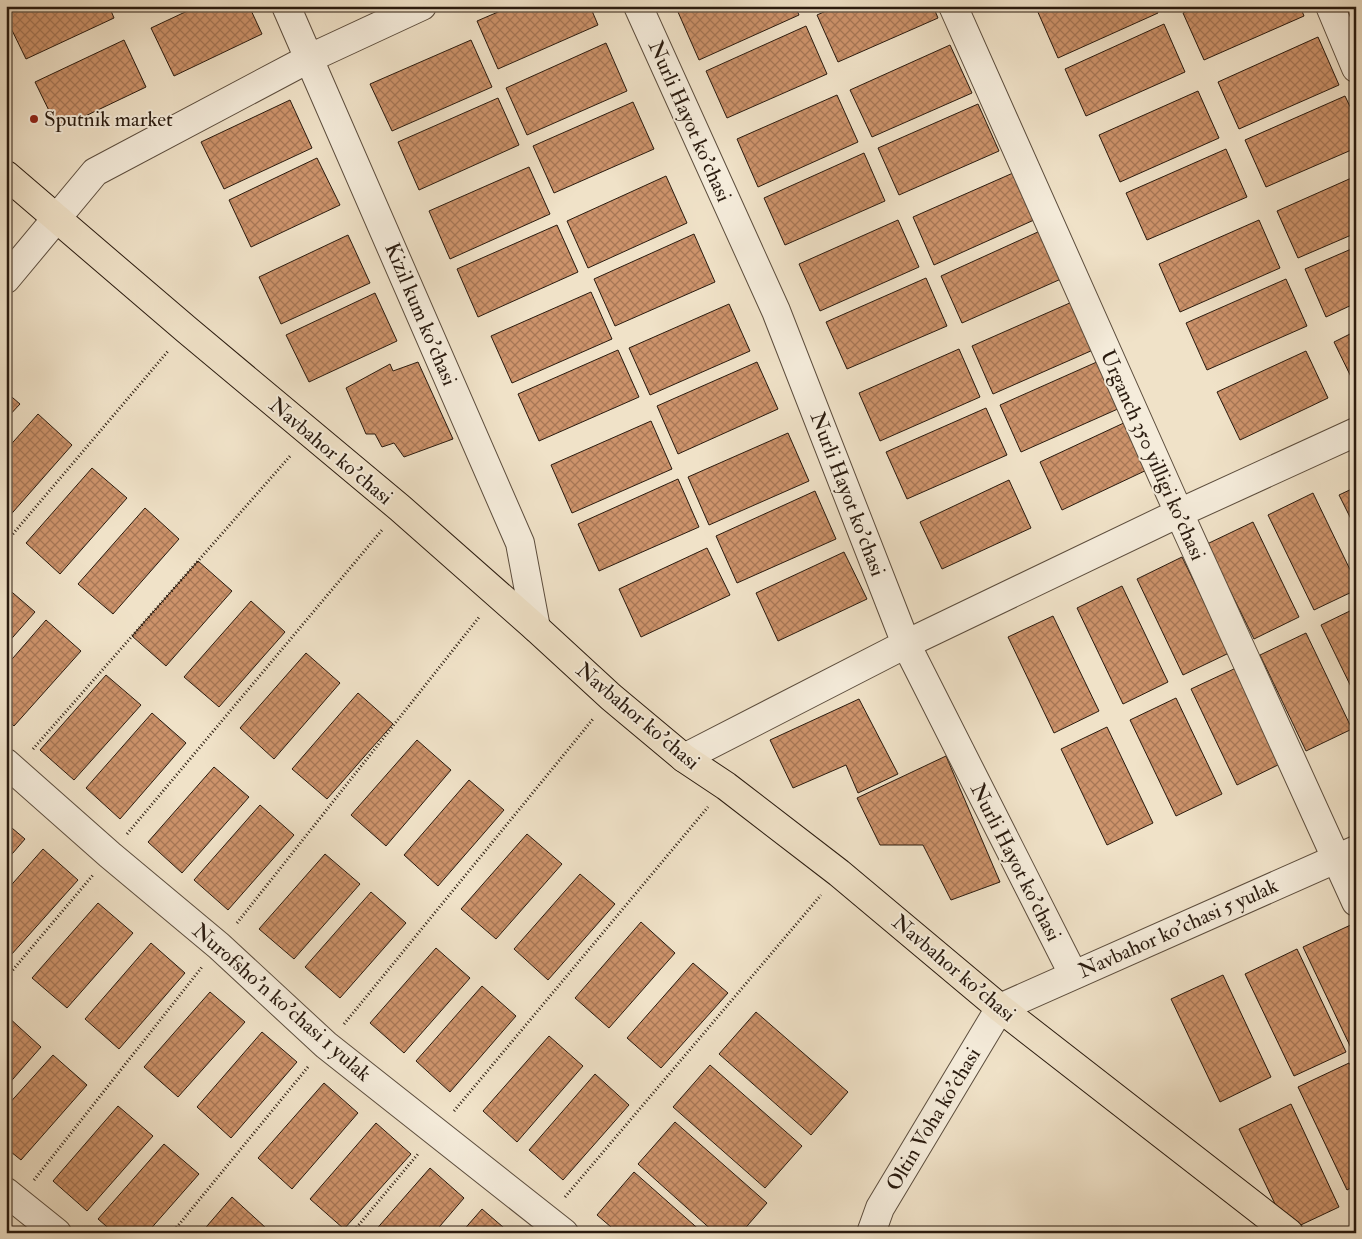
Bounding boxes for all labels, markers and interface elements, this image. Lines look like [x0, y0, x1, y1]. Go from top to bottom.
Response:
street label: Nurli Hayot ko'chasi [642, 36, 737, 206]
place label: Sputnik market [44, 106, 173, 133]
marker: Sputnik market [28, 113, 40, 125]
street label: Kizil kum ko'chasi [378, 239, 463, 390]
street label: Urganch 350 yilligi ko'chasi [1094, 346, 1211, 565]
street label: Navbahor ko'chasi [263, 392, 398, 511]
street label: Nurli Hayot ko'chasi [804, 408, 891, 581]
street label: Navbahor ko'chasi [570, 657, 705, 776]
street label: Nurli Hayot ko'chasi [964, 779, 1067, 946]
street label: Navbahor ko'chasi 5 yulak [1074, 872, 1282, 985]
street label: Navbahor ko'chasi [886, 909, 1021, 1028]
street label: Nurofsho'n ko'chasi 1 yulak [187, 917, 377, 1087]
street label: Oltin Voha ko'chasi [880, 1042, 987, 1196]

